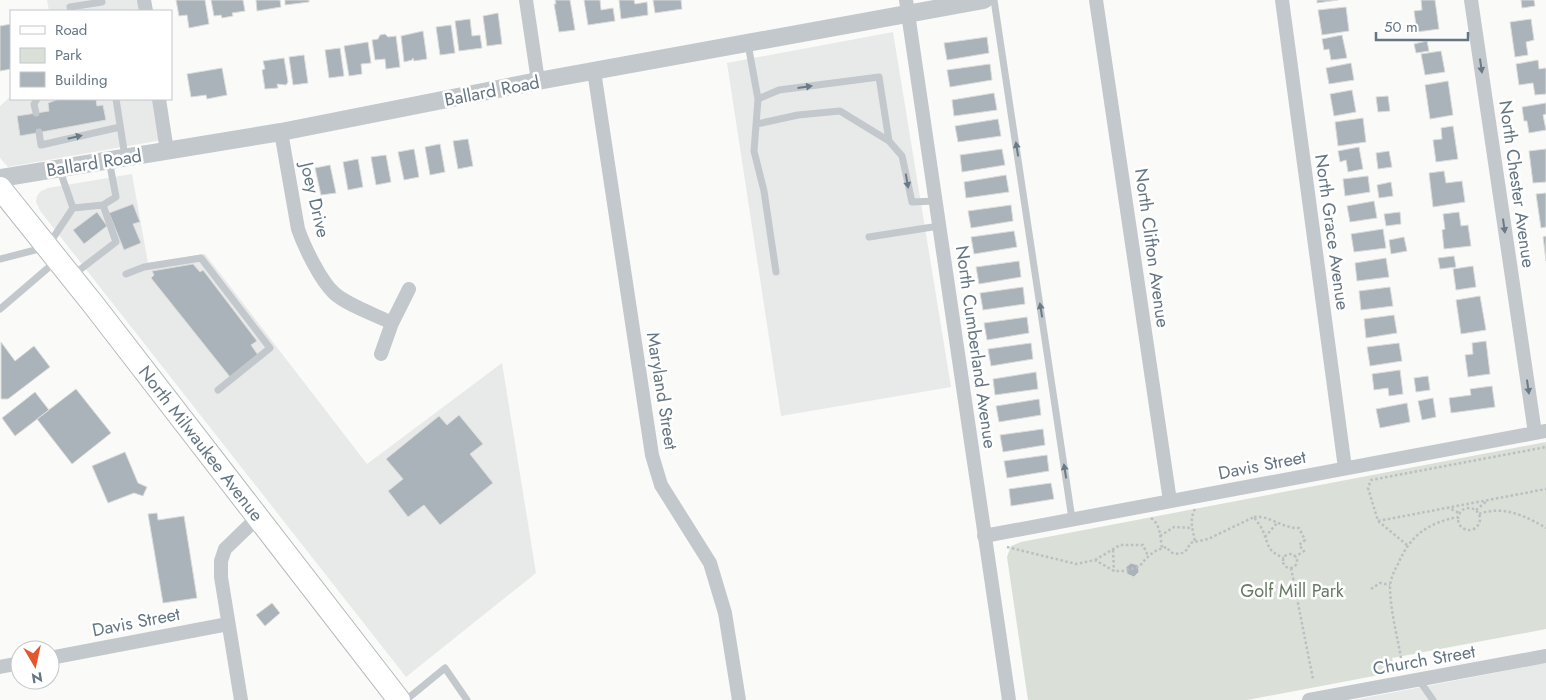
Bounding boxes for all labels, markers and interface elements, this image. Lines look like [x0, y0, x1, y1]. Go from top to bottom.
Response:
legend [10, 10, 172, 100]
scale bar [1376, 10, 1468, 42]
text: 50 m [1384, 16, 1418, 38]
text: Road [55, 19, 87, 41]
text: Park [55, 44, 82, 66]
one-way arrow [1477, 58, 1485, 74]
text: Building [55, 69, 107, 91]
street label: Ballard Road [442, 69, 542, 113]
one-way arrow [797, 83, 813, 91]
street label: North Chester Avenue [1492, 99, 1542, 269]
one-way arrow [67, 133, 82, 141]
one-way arrow [1012, 141, 1020, 157]
street label: Ballard Road [44, 143, 144, 183]
street label: North Grace Avenue [1308, 152, 1356, 312]
street label: Joey Drive [293, 158, 336, 240]
street label: North Clifton Avenue [1128, 167, 1176, 329]
one-way arrow [903, 173, 911, 189]
one-way arrow [1501, 219, 1509, 235]
street label: North Cumberland Avenue [949, 244, 1003, 450]
one-way arrow [1036, 302, 1044, 318]
street label: Maryland Street [640, 330, 684, 452]
street label: North Milwaukee Avenue [132, 360, 269, 527]
one-way arrow [1524, 379, 1532, 395]
street label: Davis Street [1216, 444, 1309, 486]
one-way arrow [1060, 463, 1068, 479]
park label: Golf Mill Park [1240, 578, 1344, 604]
street label: Davis Street [90, 601, 183, 643]
street label: Church Street [1371, 638, 1478, 682]
north arrow [10, 640, 60, 690]
text: N [30, 667, 44, 689]

